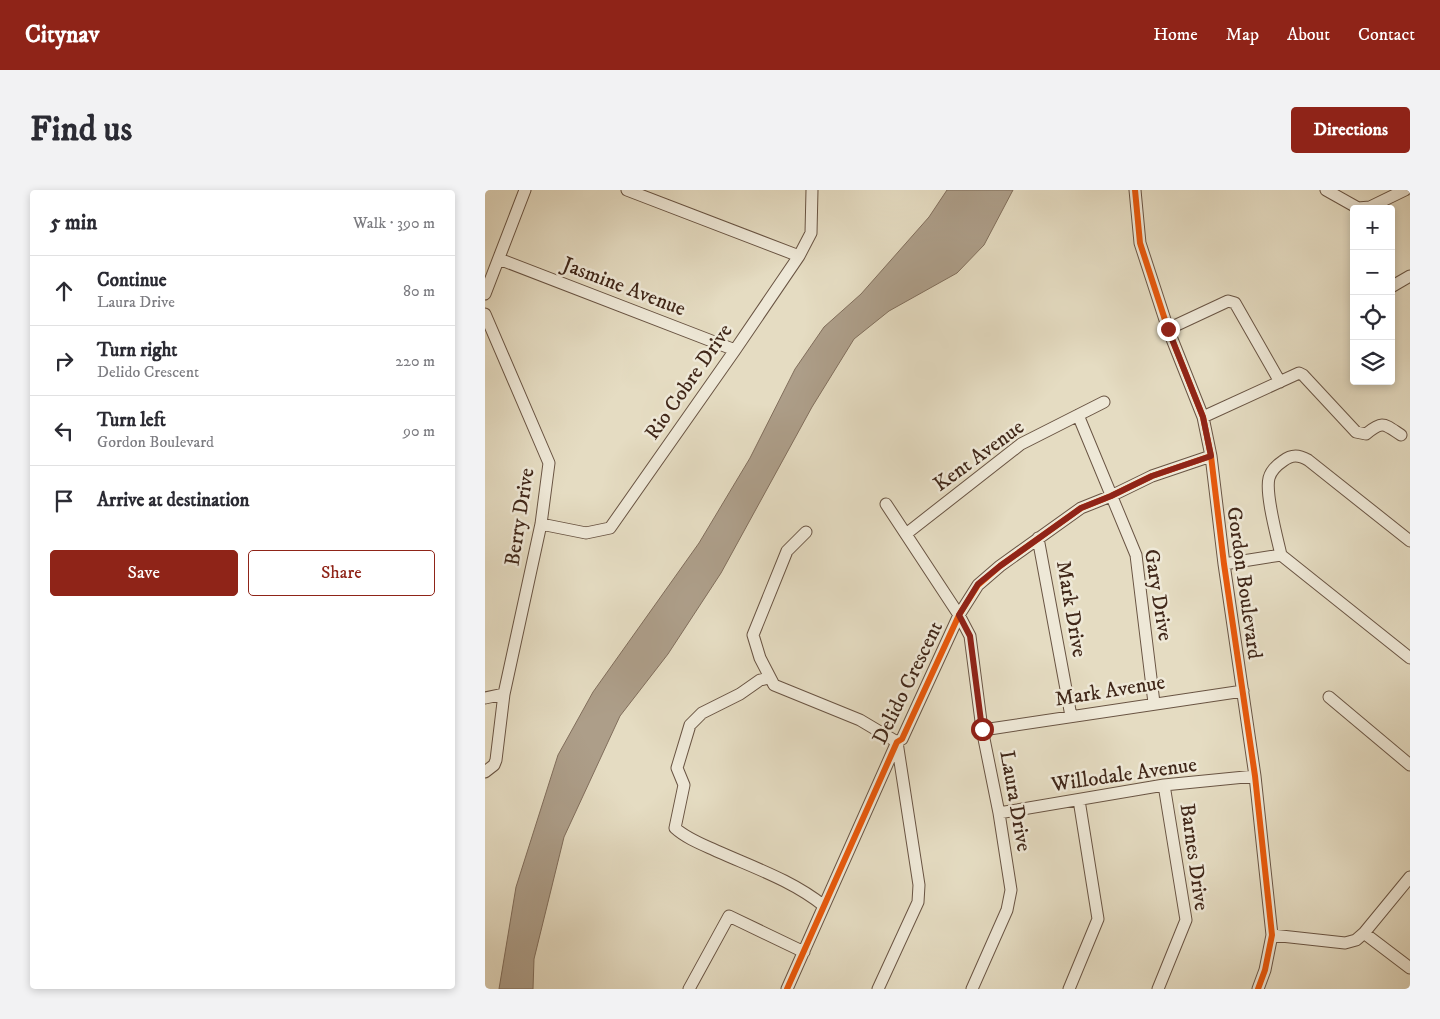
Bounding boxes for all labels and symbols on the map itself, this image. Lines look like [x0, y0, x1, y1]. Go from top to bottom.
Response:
street label: Jasmine Avenue [557, 251, 689, 322]
route end [1157, 318, 1180, 341]
street label: Rio Cobre Drive [639, 319, 739, 445]
street label: Kent Avenue [929, 414, 1030, 498]
street label: Berry Drive [499, 466, 541, 568]
street label: Gordon Boulevard [1220, 505, 1268, 661]
street label: Gary Drive [1138, 547, 1178, 643]
street label: Mark Drive [1050, 559, 1092, 660]
street label: Delido Crescent [867, 617, 949, 749]
street label: Mark Avenue [1053, 669, 1167, 713]
route start [971, 718, 994, 741]
street label: Laura Drive [993, 748, 1037, 854]
street label: Willodale Avenue [1049, 752, 1199, 798]
street label: Barnes Drive [1174, 802, 1214, 913]

